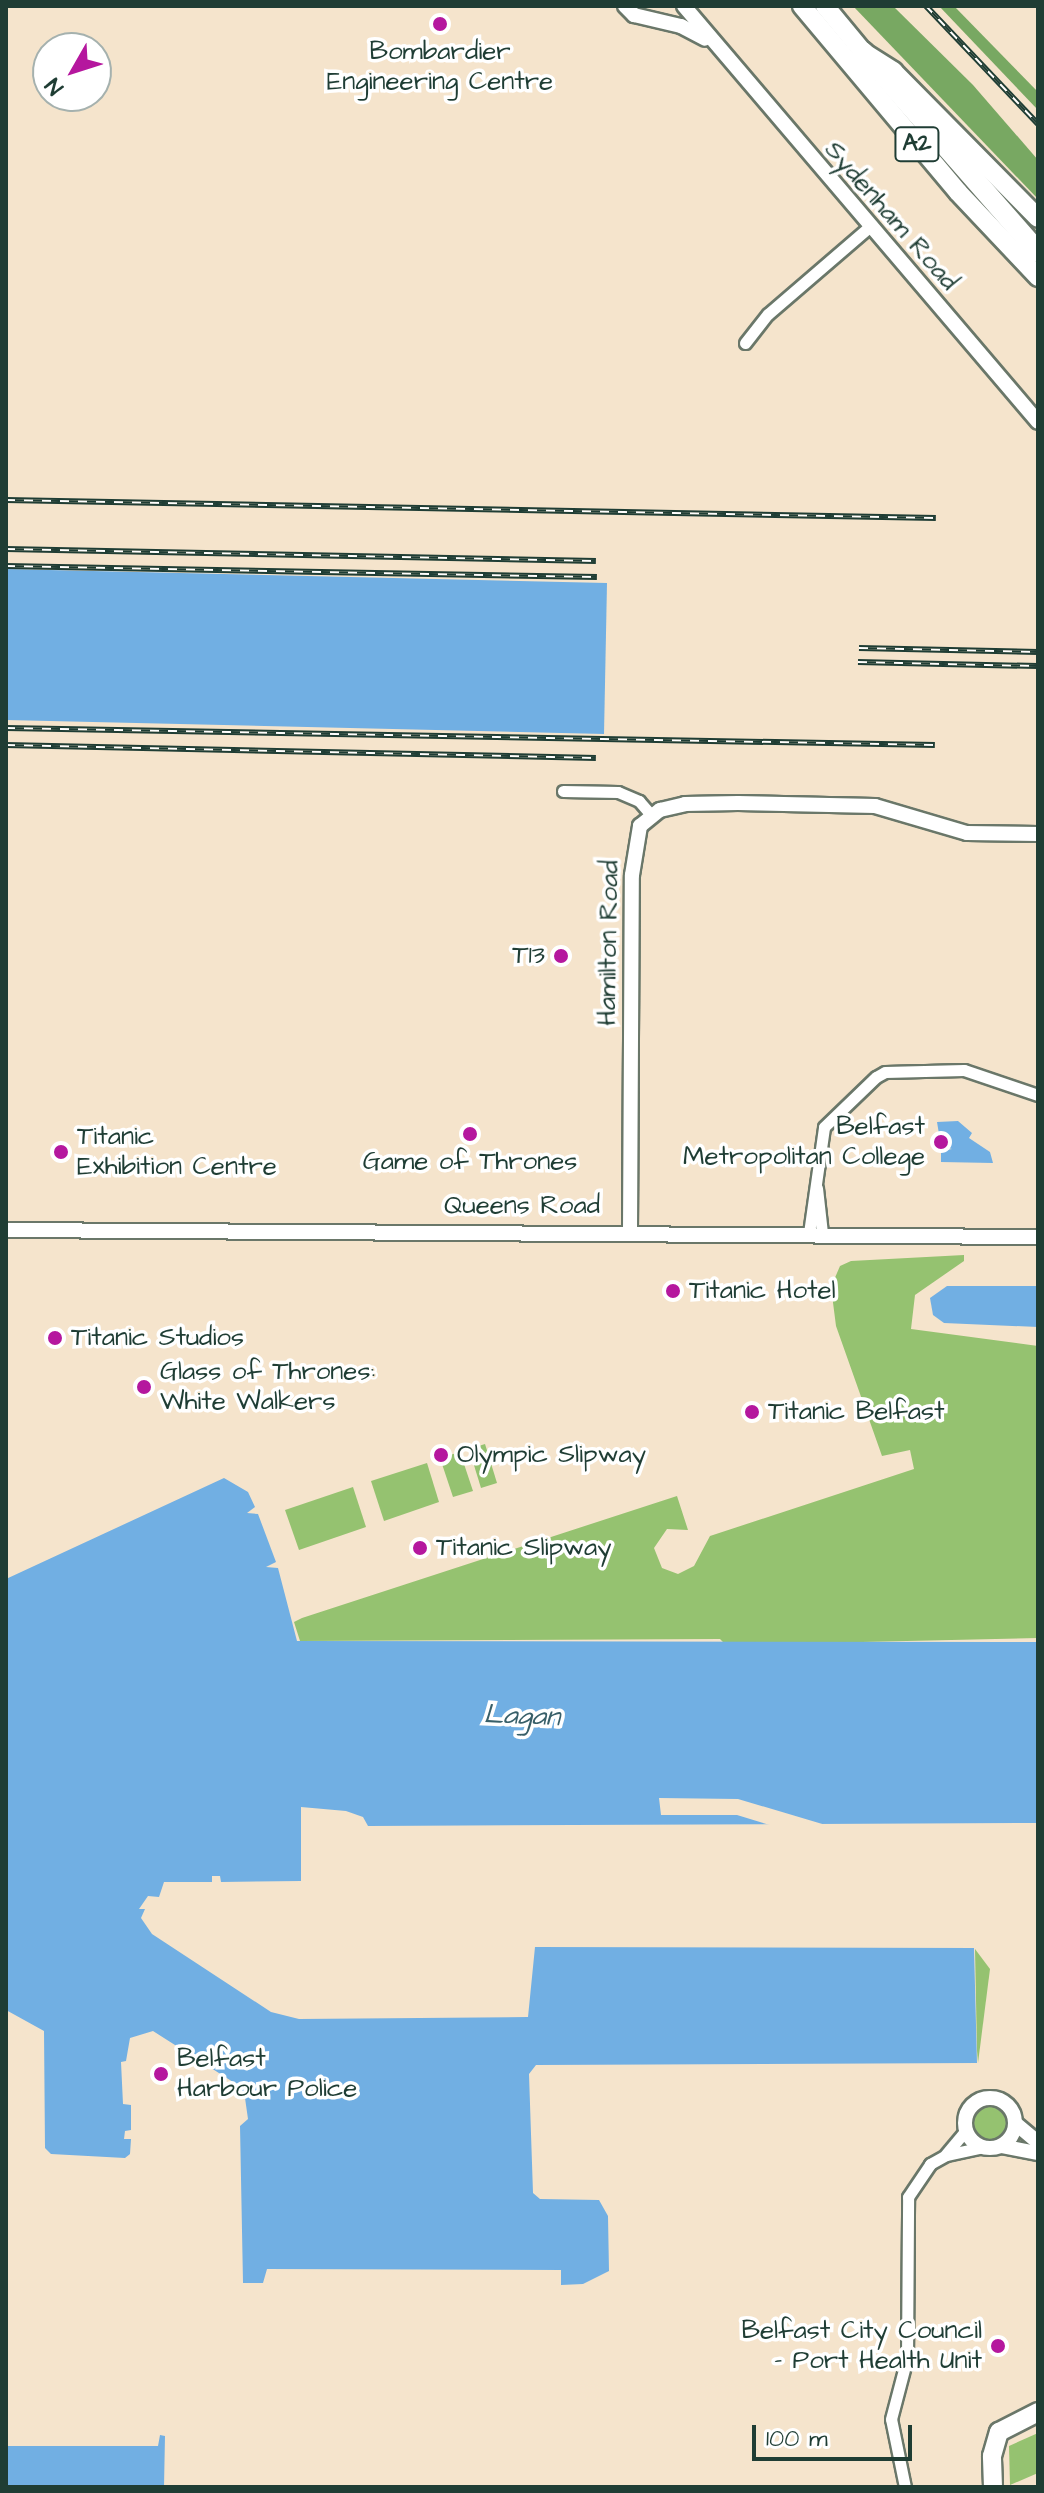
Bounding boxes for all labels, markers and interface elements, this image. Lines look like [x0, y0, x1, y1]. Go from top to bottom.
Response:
marker: Bombardier Engineering Centre [431, 15, 449, 33]
north arrow [32, 32, 112, 112]
place label: Bombardier Engineering Centre [327, 36, 553, 98]
text: N [38, 71, 71, 101]
road number: A2 [893, 124, 941, 164]
street label: Sydenham Road [818, 135, 964, 297]
street label: Hamilton Road [592, 860, 626, 1026]
place label: T13 [512, 940, 545, 972]
marker: T13 [552, 947, 570, 965]
place label: Belfast Metropolitan College [683, 1111, 925, 1172]
place label: Titanic Exhibition Centre [77, 1121, 277, 1182]
marker: Game of Thrones [461, 1125, 479, 1143]
marker: Belfast Metropolitan College [932, 1133, 950, 1151]
marker: Titanic Exhibition Centre [52, 1143, 70, 1161]
place label: Game of Thrones [363, 1146, 577, 1178]
street label: Queens Road [444, 1190, 600, 1222]
place label: Titanic Hotel [689, 1275, 836, 1307]
marker: Titanic Hotel [664, 1282, 682, 1300]
place label: Titanic Studios [71, 1322, 244, 1354]
marker: Titanic Studios [46, 1329, 64, 1347]
place label: Glass of Thrones: White Walkers [160, 1356, 375, 1418]
marker: Glass of Thrones: White Walkers [135, 1378, 153, 1396]
place label: Titanic Belfast [768, 1396, 945, 1428]
marker: Titanic Belfast [743, 1403, 761, 1421]
place label: Olympic Slipway [457, 1439, 646, 1471]
marker: Olympic Slipway [432, 1446, 450, 1464]
place label: Titanic Slipway [436, 1532, 611, 1564]
marker: Titanic Slipway [411, 1539, 429, 1557]
water label: Lagan [483, 1698, 561, 1734]
place label: Belfast Harbour Police [177, 2043, 357, 2104]
marker: Belfast Harbour Police [152, 2065, 170, 2083]
place label: Belfast City Council - Port Health Unit [741, 2315, 982, 2376]
marker: Belfast City Council - Port Health Unit [989, 2337, 1007, 2355]
scale bar [756, 2409, 916, 2459]
text: 100 m [766, 2422, 828, 2456]

